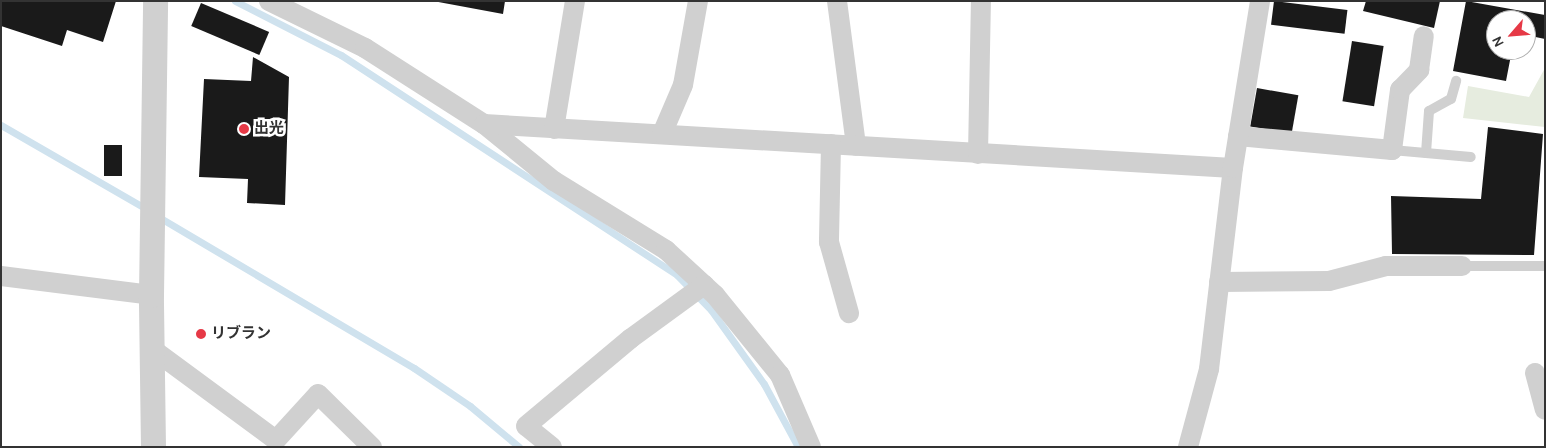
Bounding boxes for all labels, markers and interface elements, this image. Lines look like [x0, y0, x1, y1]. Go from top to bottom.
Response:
north arrow [1486, 10, 1536, 60]
text: N [1488, 33, 1508, 50]
place label: 出光 [254, 120, 284, 138]
marker: 出光 [238, 123, 250, 135]
place label: リブラン [211, 325, 271, 343]
marker: リブラン [195, 328, 207, 340]

